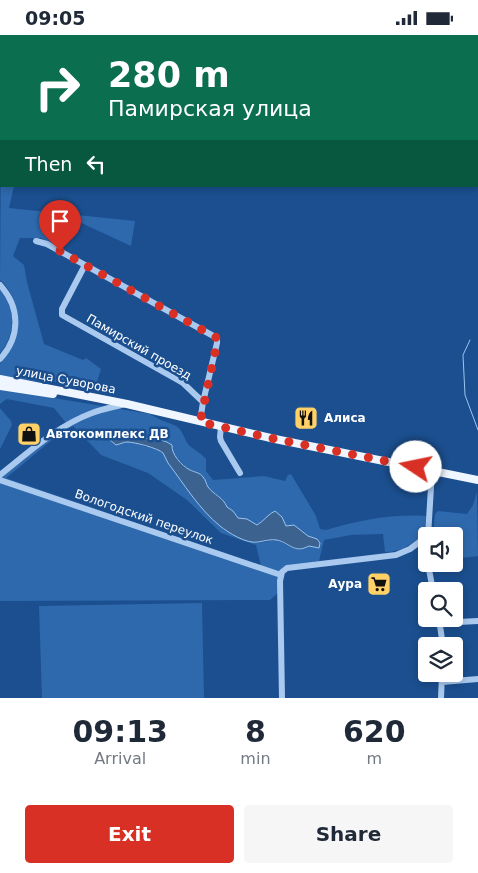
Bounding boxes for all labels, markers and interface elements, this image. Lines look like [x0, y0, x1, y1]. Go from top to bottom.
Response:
text: 09:05 [25, 7, 85, 29]
icon: right [25, 55, 90, 120]
text: 280 m [108, 55, 230, 95]
text: Памирская улица [108, 96, 312, 121]
icon: left [82, 150, 110, 178]
text: Then [25, 153, 72, 175]
pin [39, 200, 81, 251]
icon: arrive [46, 207, 74, 235]
street label: Памирский проезд [84, 311, 194, 383]
street label: улица Суворова [15, 363, 117, 397]
restaurant icon: Алиса [293, 405, 319, 431]
place label: Алиса [324, 411, 366, 425]
shop icon: Автокомплекс ДВ [16, 421, 42, 447]
place label: Автокомплекс ДВ [46, 427, 169, 441]
position arrow [389, 440, 441, 492]
street label: Вологодский переулок [73, 487, 215, 547]
map controls [418, 527, 463, 682]
button: sound [418, 527, 463, 572]
supermarket icon: Аура [366, 571, 392, 597]
place label: Аура [328, 577, 362, 591]
button: search [418, 582, 463, 627]
button: layers [418, 637, 463, 682]
text: 09:13 [72, 714, 168, 749]
text: 8 [245, 714, 266, 749]
text: 620 [343, 714, 406, 749]
text: Arrival [94, 749, 146, 768]
text: min [240, 749, 271, 768]
text: m [366, 749, 382, 768]
button: Exit [25, 805, 234, 863]
button: Share [244, 805, 453, 863]

